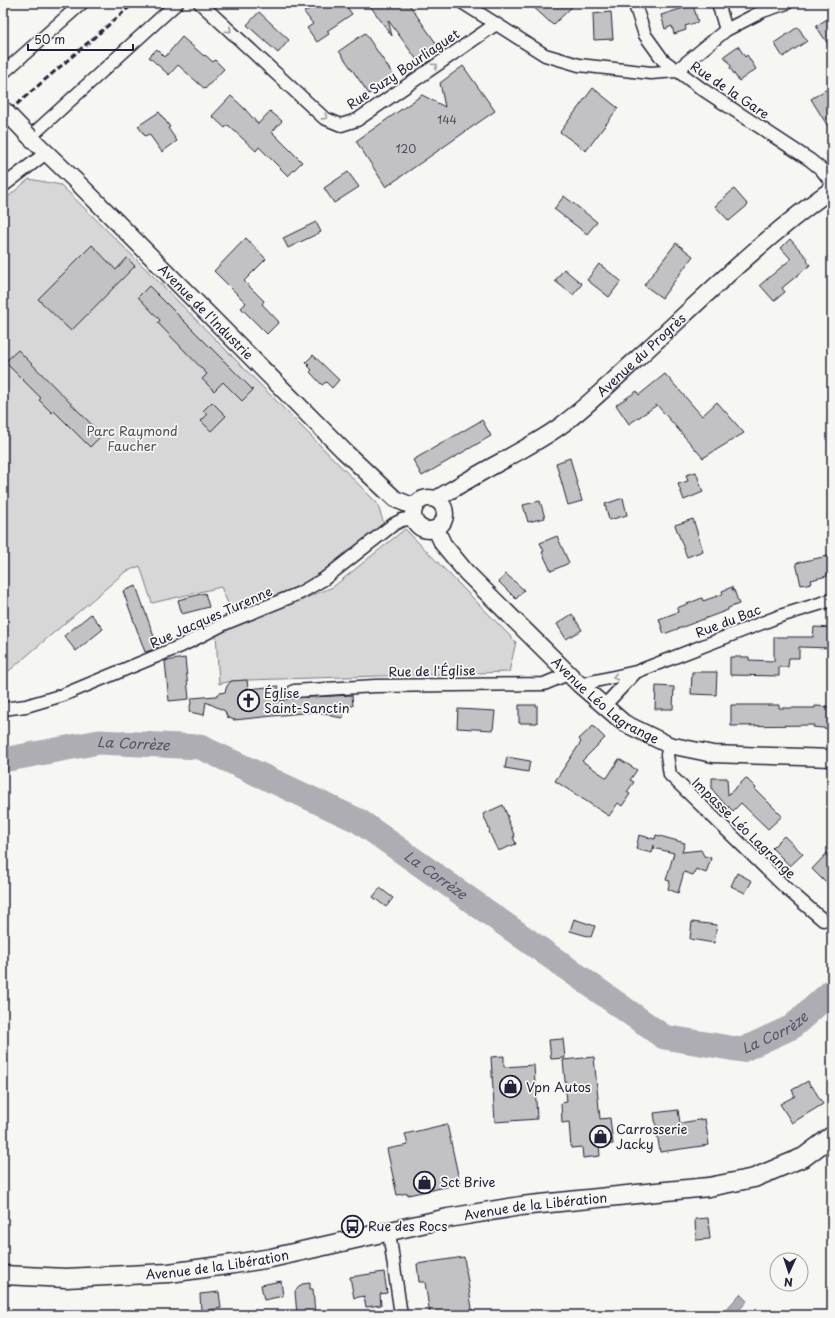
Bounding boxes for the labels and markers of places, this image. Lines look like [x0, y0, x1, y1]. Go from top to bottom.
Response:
place label: Église Saint-Sanctin [264, 683, 350, 717]
church icon: Église Saint-Sanctin [235, 687, 261, 713]
shop icon: Vpn Autos [498, 1074, 524, 1100]
place label: Vpn Autos [526, 1077, 591, 1096]
place label: Carrosserie Jacky [616, 1119, 687, 1153]
shop icon: Carrosserie Jacky [588, 1123, 614, 1149]
shop icon: Sct Brive [411, 1169, 437, 1195]
place label: Sct Brive [440, 1172, 496, 1191]
bus stop icon: Rue des Rocs [339, 1213, 365, 1239]
place label: Rue des Rocs [368, 1216, 447, 1235]

